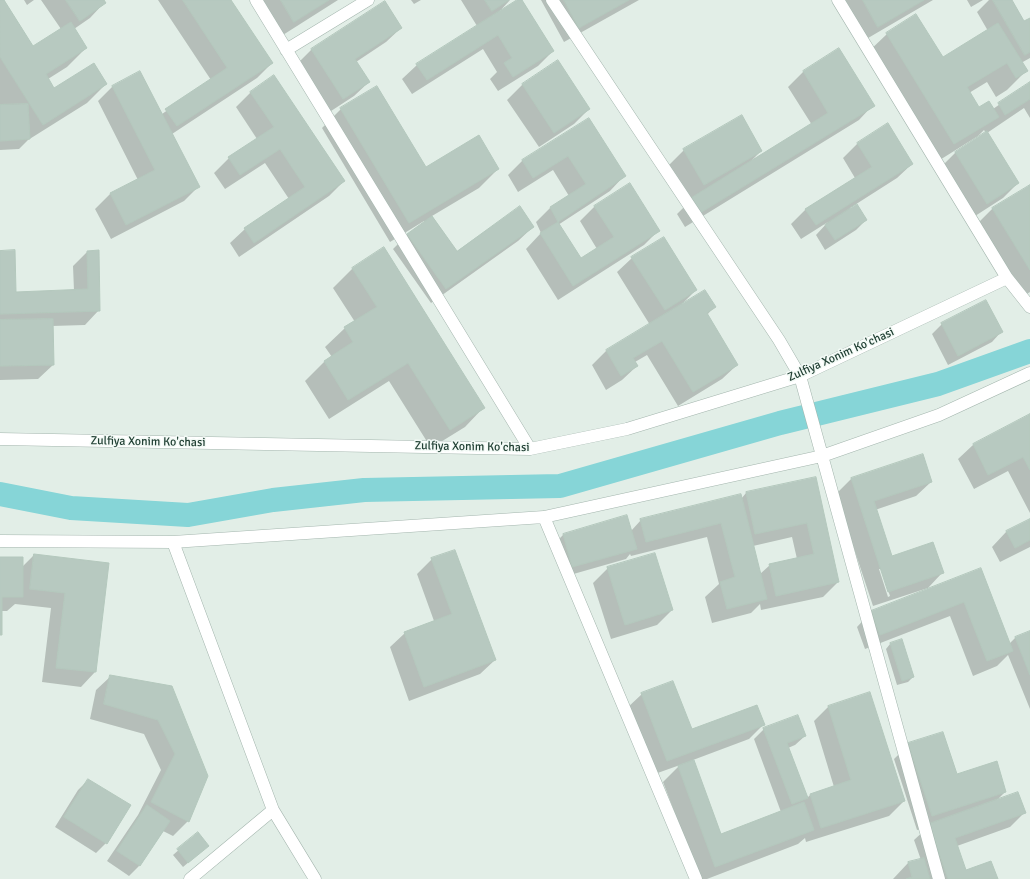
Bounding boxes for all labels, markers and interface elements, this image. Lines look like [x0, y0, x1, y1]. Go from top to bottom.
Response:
street label: Zulfiya Xonim Ko'chasi [786, 325, 896, 385]
street label: Zulfiya Xonim Ko'chasi [90, 434, 206, 450]
street label: Zulfiya Xonim Ko'chasi [414, 439, 530, 455]

